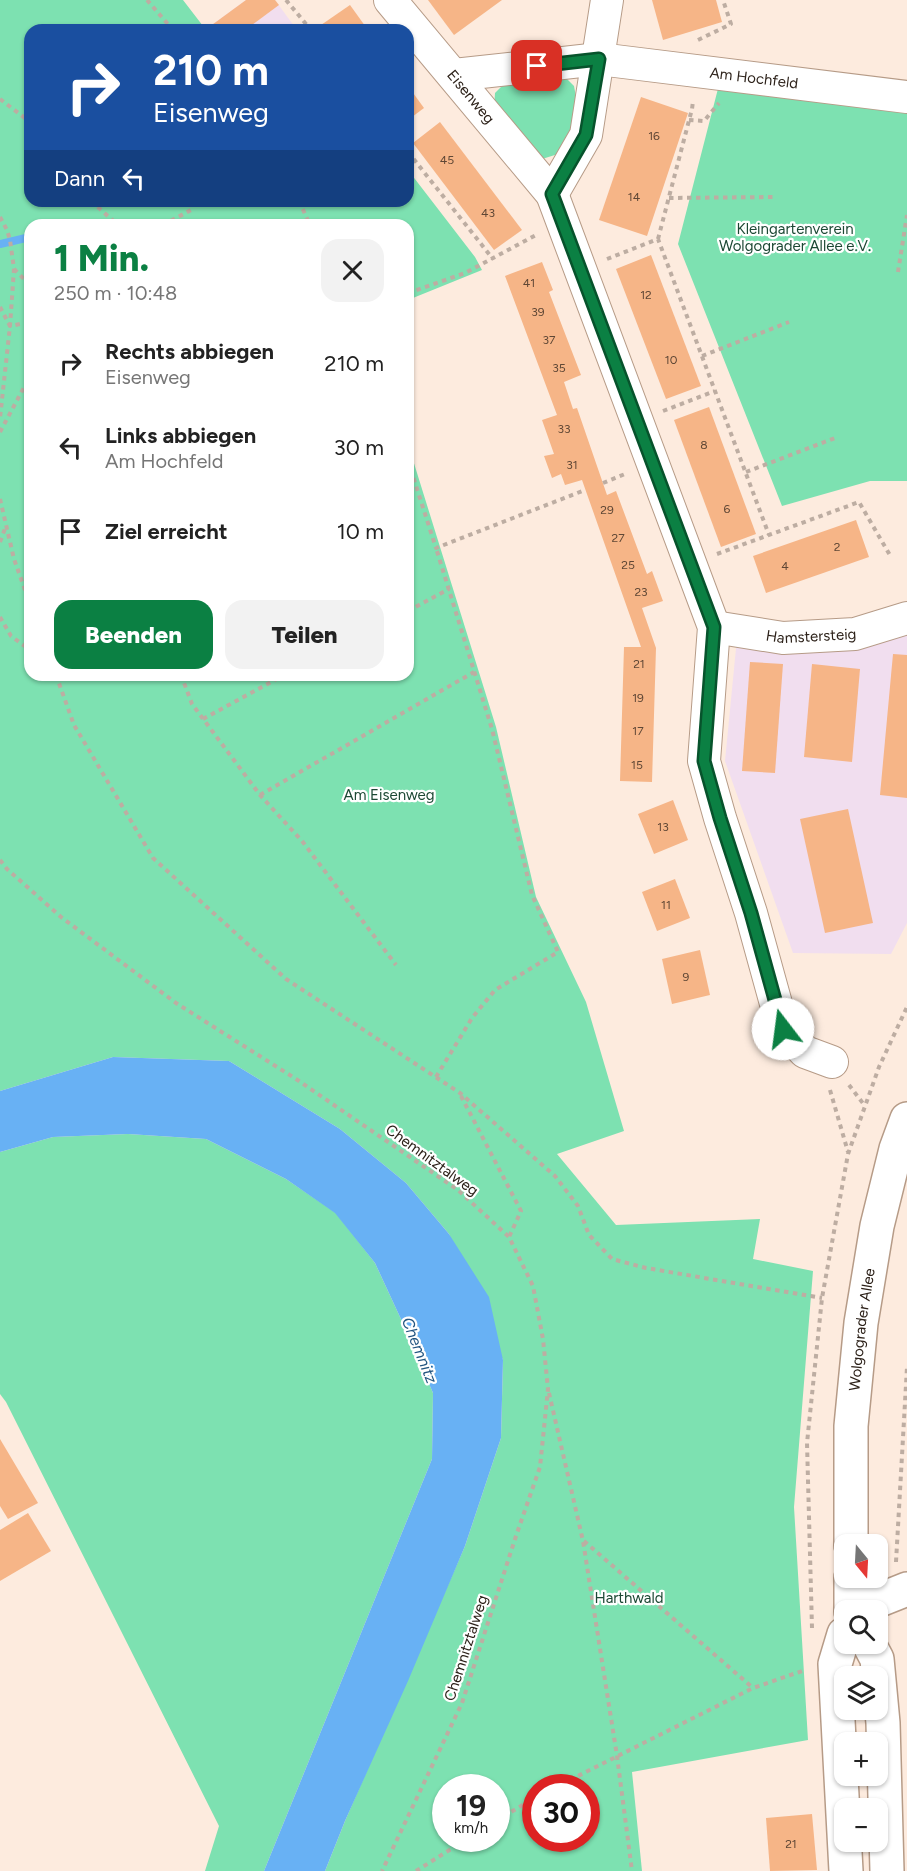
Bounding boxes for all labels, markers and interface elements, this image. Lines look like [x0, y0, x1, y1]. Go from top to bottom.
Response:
pin [511, 40, 562, 91]
text: 210 m [153, 45, 269, 96]
icon: right [54, 48, 132, 126]
icon: arrive [520, 49, 553, 82]
street label: Am Hochfeld [709, 64, 799, 92]
street label: Eisenweg [443, 66, 498, 127]
text: Eisenweg [153, 96, 269, 129]
house number: 16 [648, 129, 660, 143]
house number: 45 [440, 153, 454, 167]
icon: left [117, 162, 150, 195]
text: Dann [54, 165, 105, 192]
house number: 14 [628, 190, 641, 204]
house number: 43 [481, 206, 495, 220]
park label: Kleingartenverein Wolgograder Allee e.V. [719, 220, 871, 255]
text: 1 Min. [54, 237, 149, 280]
button: close [321, 239, 384, 302]
house number: 41 [523, 276, 535, 290]
text: 250 m · 10:48 [54, 281, 177, 305]
house number: 12 [640, 288, 652, 302]
house number: 39 [531, 305, 545, 319]
house number: 37 [543, 333, 556, 347]
text: Rechts abbiegen [105, 338, 274, 365]
icon: right [54, 347, 87, 380]
text: 210 m [324, 350, 384, 377]
house number: 10 [665, 353, 678, 367]
house number: 35 [552, 361, 566, 375]
text: Eisenweg [105, 365, 191, 389]
text: Links abbiegen [105, 422, 256, 449]
house number: 33 [557, 422, 571, 436]
icon: left [54, 431, 87, 464]
text: 30 m [334, 434, 384, 461]
house number: 8 [700, 438, 708, 452]
text: Am Hochfeld [105, 449, 223, 473]
house number: 31 [566, 458, 578, 472]
house number: 6 [724, 502, 731, 516]
house number: 29 [600, 503, 614, 517]
icon: arrive [54, 515, 87, 548]
text: Ziel erreicht [105, 518, 228, 545]
text: 10 m [337, 518, 384, 545]
house number: 27 [611, 531, 625, 545]
house number: 2 [834, 540, 840, 554]
house number: 25 [621, 558, 635, 572]
house number: 4 [781, 559, 789, 573]
house number: 23 [634, 585, 648, 599]
button: Beenden [54, 600, 213, 669]
button: Teilen [225, 600, 384, 669]
street label: Hamstersteig [765, 625, 857, 647]
house number: 21 [633, 657, 645, 671]
house number: 19 [632, 691, 644, 705]
house number: 17 [632, 724, 644, 738]
house number: 15 [631, 758, 643, 772]
park label: Am Eisenweg [343, 786, 435, 804]
house number: 13 [657, 820, 669, 834]
house number: 11 [661, 898, 671, 912]
house number: 9 [683, 970, 690, 984]
position arrow [751, 997, 815, 1061]
street label: Chemnitztalweg [382, 1120, 482, 1200]
street label: Wolgograder Allee [845, 1267, 879, 1392]
water label: Chemnitz [398, 1314, 441, 1386]
north arrow [834, 1534, 888, 1588]
map controls [834, 1534, 888, 1852]
park label: Harthwald [594, 1589, 664, 1607]
street label: Chemnitztalweg [440, 1593, 492, 1703]
button: search [834, 1600, 888, 1654]
button: layers [834, 1666, 888, 1720]
button: + [834, 1732, 888, 1786]
speed limit sign: 30 [522, 1774, 600, 1852]
text: 19 [456, 1787, 486, 1824]
button: − [834, 1798, 888, 1852]
text: km/h [454, 1819, 488, 1837]
house number: 21 [785, 1837, 797, 1851]

